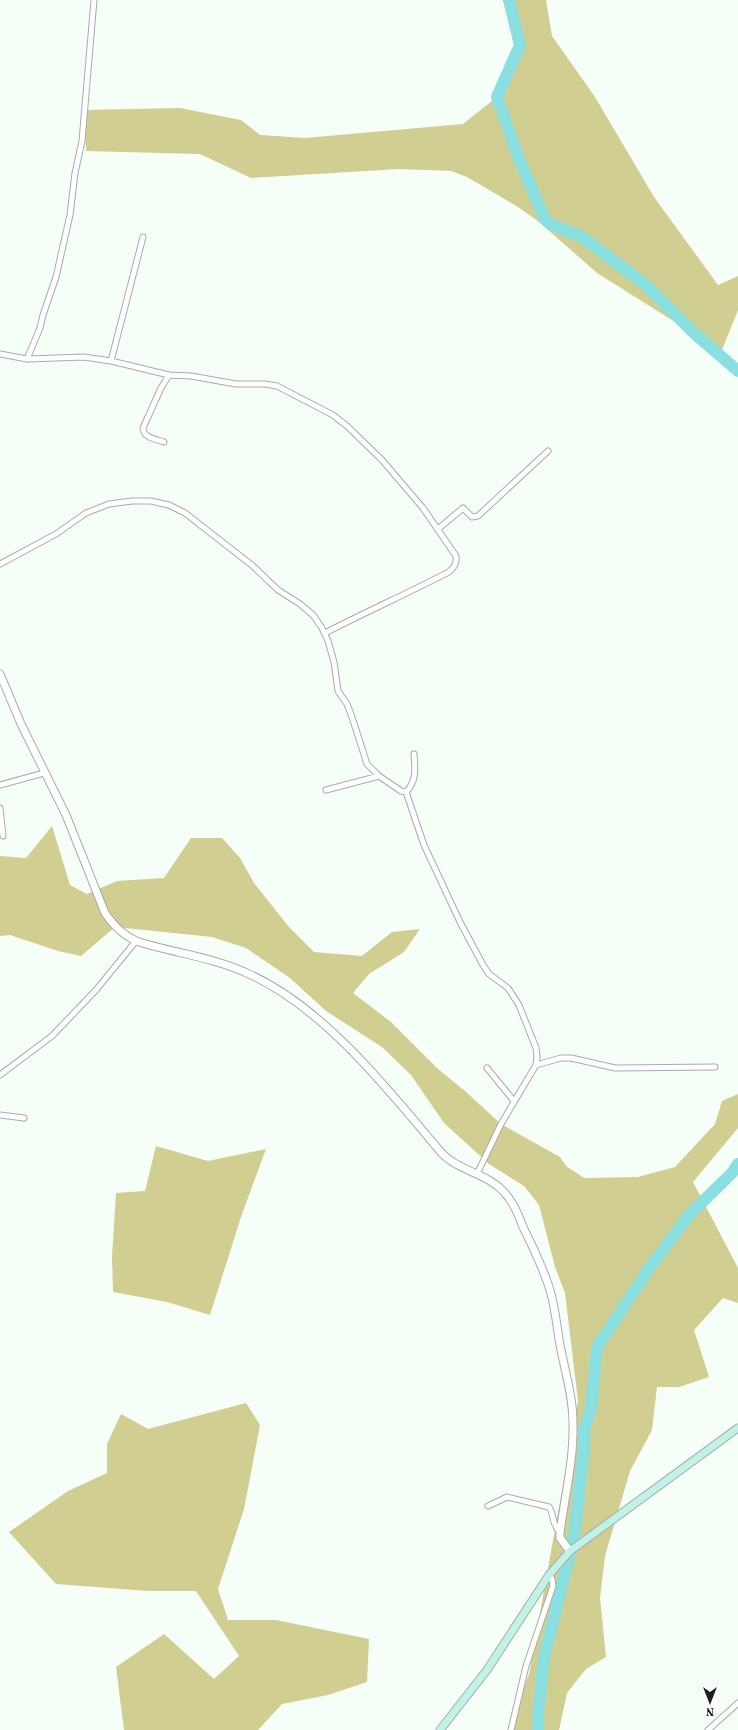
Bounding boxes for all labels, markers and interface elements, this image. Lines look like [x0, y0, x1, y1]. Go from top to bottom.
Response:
north arrow [690, 1682, 730, 1722]
text: N [706, 1704, 714, 1719]

